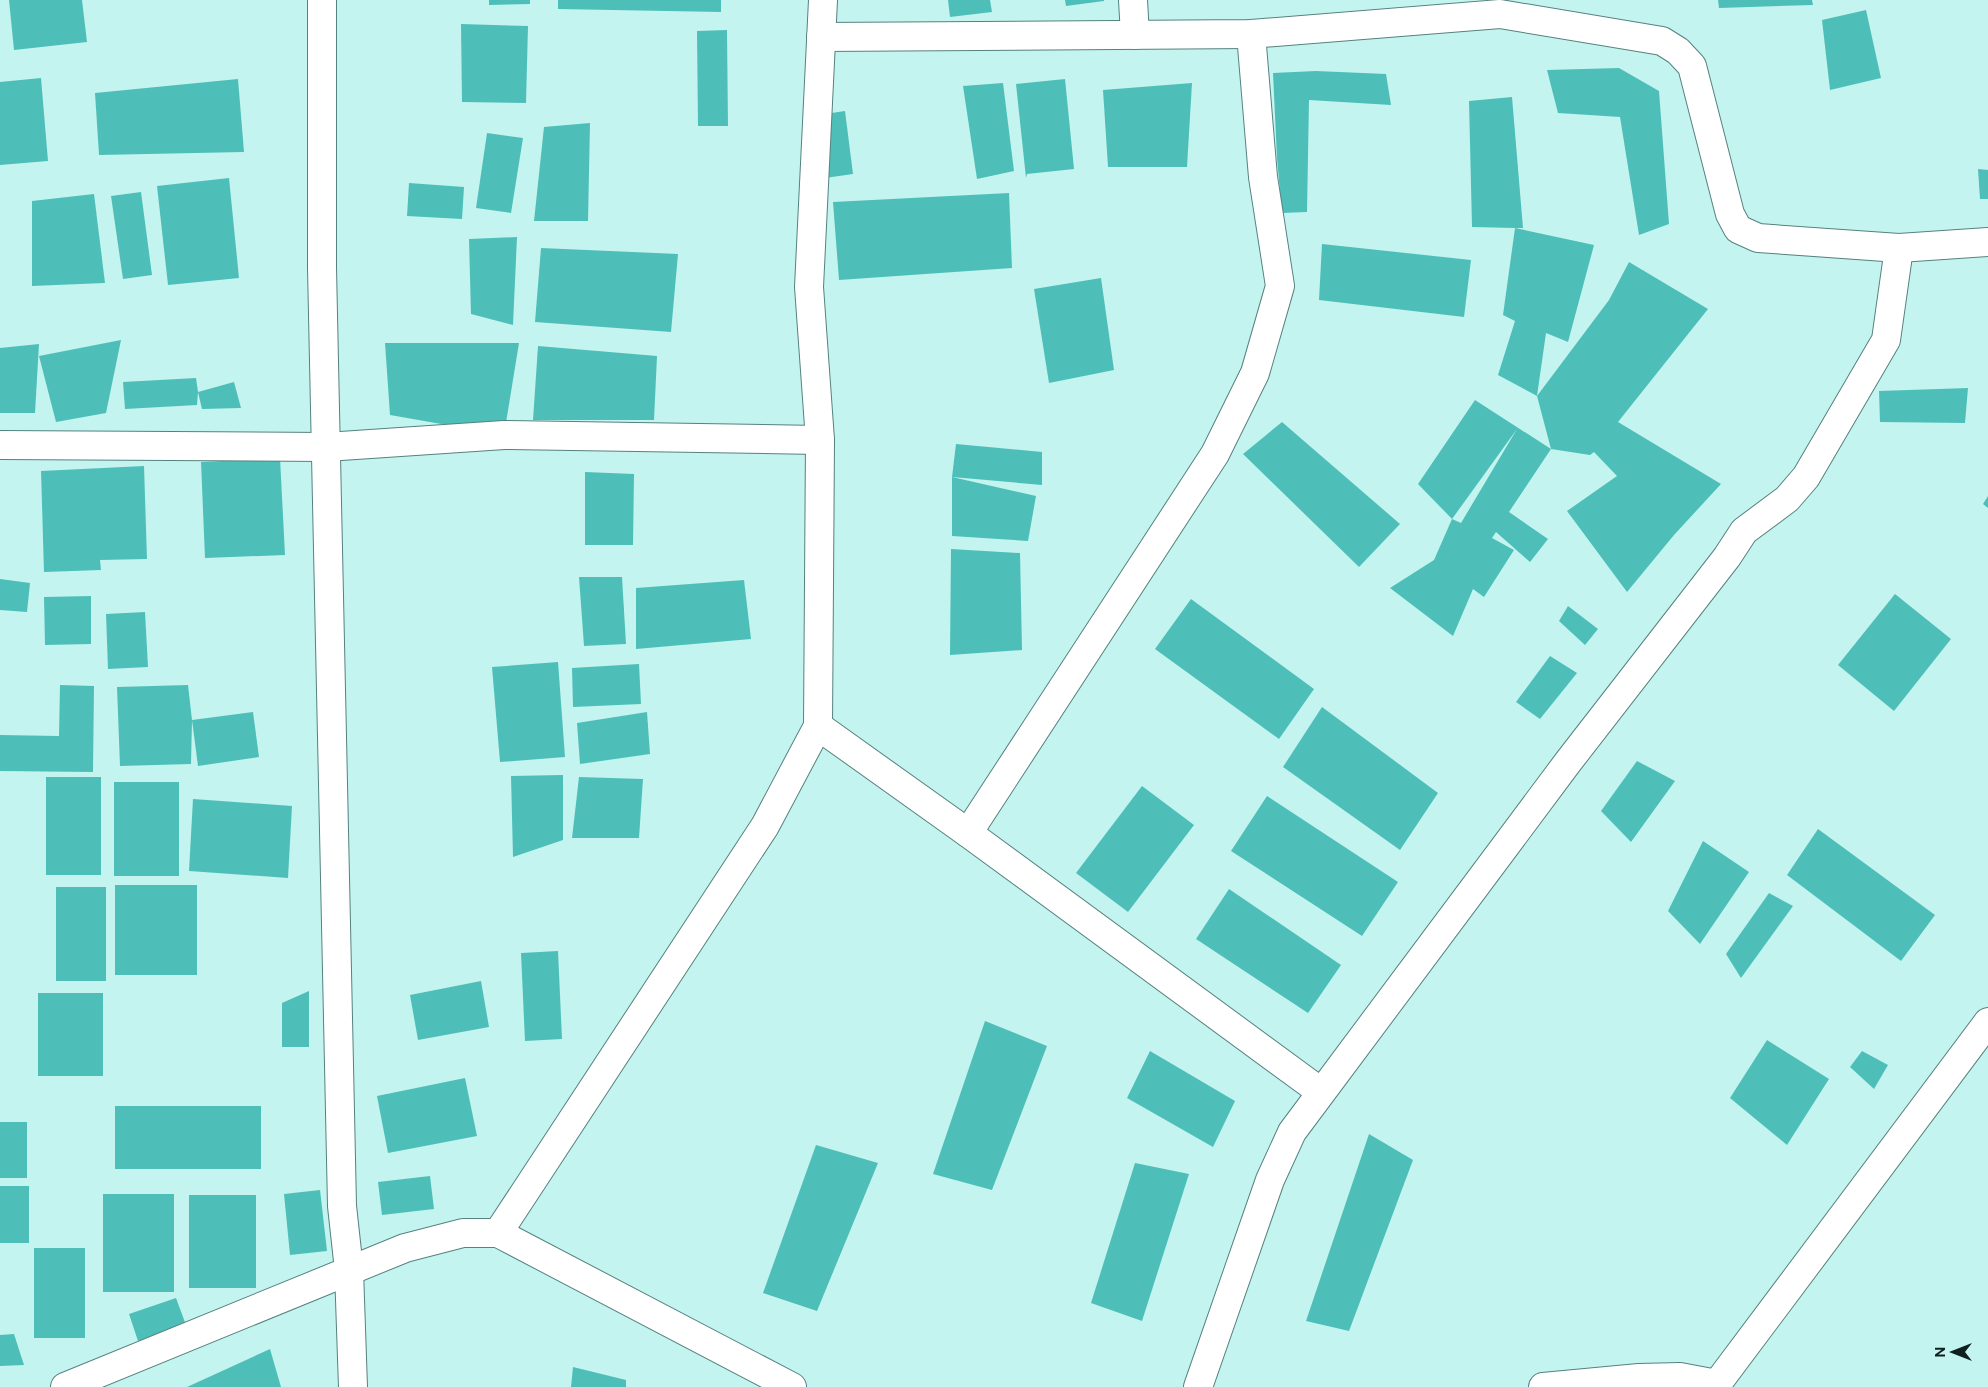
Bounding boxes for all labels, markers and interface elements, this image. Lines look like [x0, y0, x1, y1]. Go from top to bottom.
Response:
north arrow [1928, 1327, 1978, 1377]
text: N [1932, 1347, 1949, 1357]

